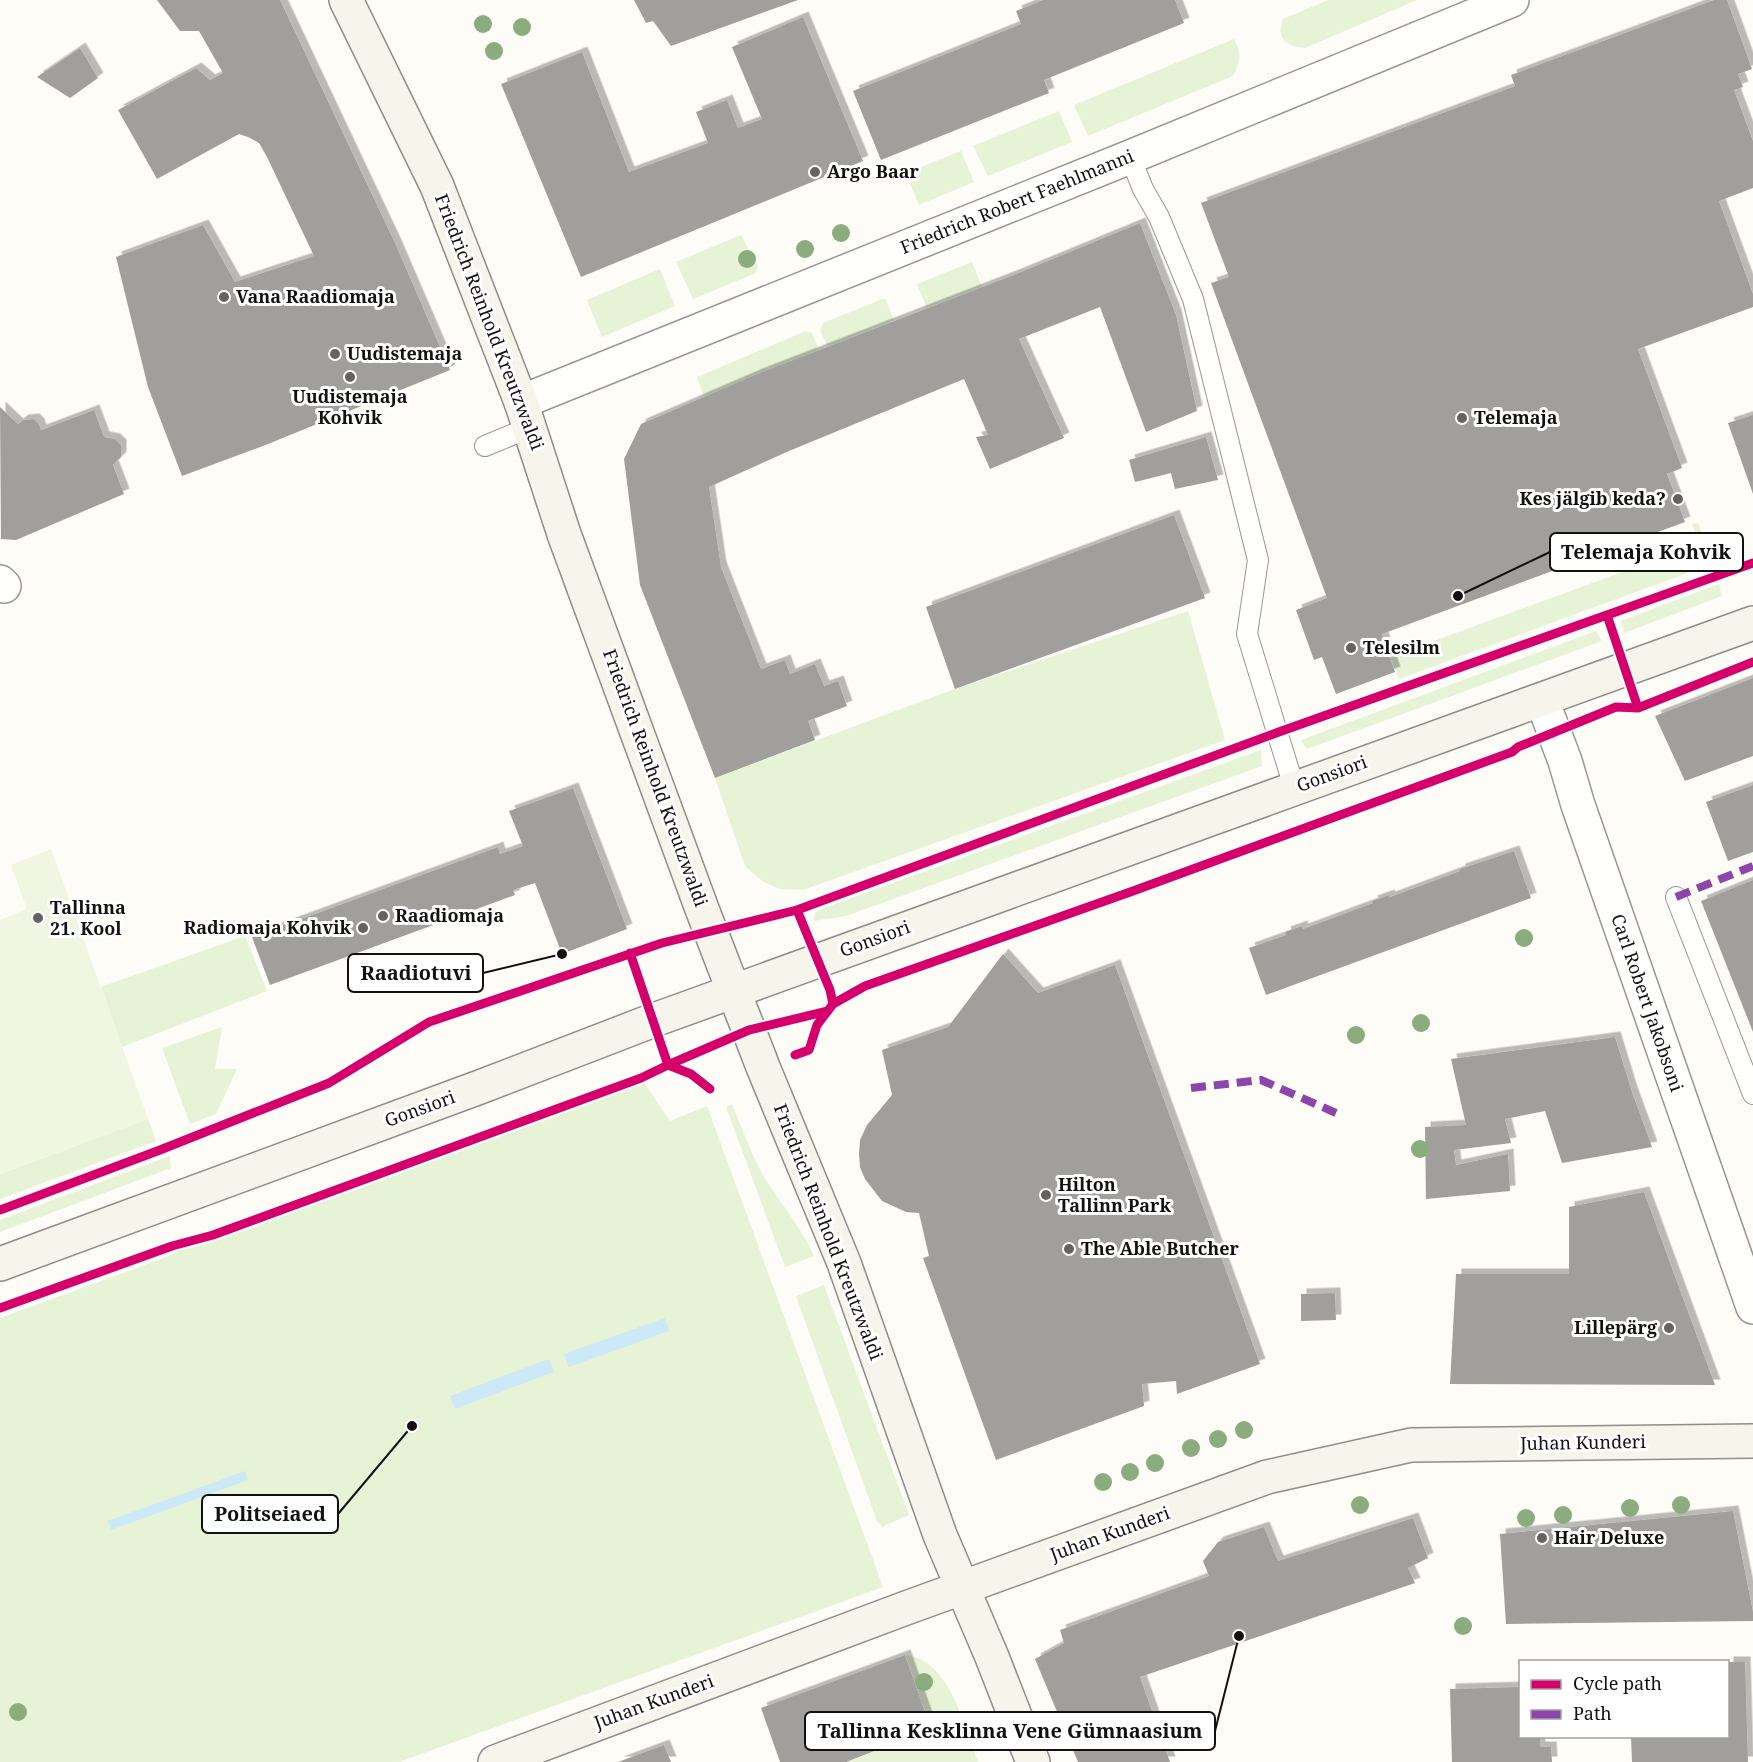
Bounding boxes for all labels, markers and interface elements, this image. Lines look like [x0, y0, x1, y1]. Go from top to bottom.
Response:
street label: Friedrich Robert Faehlmanni [896, 143, 1137, 259]
place label: Argo Baar [827, 159, 919, 183]
marker: Argo Baar [808, 165, 822, 179]
street label: Friedrich Reinhold Kreutzwaldi [430, 190, 550, 453]
place label: Vana Raadiomaja [236, 284, 395, 308]
marker: Vana Raadiomaja [217, 290, 231, 304]
place label: Uudistemaja [347, 341, 462, 365]
marker: Uudistemaja [328, 347, 342, 361]
marker: Uudistemaja Kohvik [343, 370, 357, 384]
place label: Uudistemaja Kohvik [292, 384, 408, 429]
place label: Telemaja [1474, 405, 1558, 429]
marker: Telemaja [1455, 411, 1469, 425]
place label: Kes jälgib keda? [1520, 486, 1666, 510]
marker: Kes jälgib keda? [1671, 492, 1685, 506]
callout: Telemaja Kohvik [1550, 533, 1743, 571]
text: Telemaja Kohvik [1561, 538, 1731, 565]
place label: Telesilm [1363, 635, 1440, 659]
marker: Telesilm [1344, 641, 1358, 655]
street label: Friedrich Reinhold Kreutzwaldi [598, 646, 714, 910]
street label: Gonsiori [1293, 749, 1370, 797]
place label: Tallinna 21. Kool [50, 895, 126, 940]
place label: Raadiomaja [395, 903, 504, 927]
marker: Raadiomaja [376, 909, 390, 923]
marker: Tallinna 21. Kool [31, 911, 45, 925]
street label: Carl Robert Jakobsoni [1606, 911, 1690, 1095]
street label: Gonsiori [836, 914, 913, 962]
place label: Radiomaja Kohvik [183, 915, 352, 939]
marker: Radiomaja Kohvik [356, 921, 370, 935]
callout: Raadiotuvi [348, 954, 483, 992]
text: Raadiotuvi [360, 959, 472, 986]
street label: Gonsiori [381, 1084, 458, 1132]
street label: Friedrich Reinhold Kreutzwaldi [769, 1100, 889, 1363]
place label: Hilton Tallinn Park [1058, 1172, 1171, 1217]
marker: Hilton Tallinn Park [1039, 1188, 1053, 1202]
place label: The Able Butcher [1081, 1236, 1239, 1260]
marker: The Able Butcher [1062, 1242, 1076, 1256]
place label: Lillepärg [1574, 1315, 1658, 1339]
marker: Lillepärg [1662, 1321, 1676, 1335]
street label: Juhan Kunderi [1519, 1429, 1646, 1455]
callout: Politseiaed [202, 1495, 338, 1533]
text: Politseiaed [214, 1500, 326, 1527]
street label: Juhan Kunderi [1045, 1500, 1173, 1566]
place label: Hair Deluxe [1554, 1525, 1664, 1549]
marker: Hair Deluxe [1535, 1531, 1549, 1545]
legend [1519, 1660, 1729, 1738]
street label: Juhan Kunderi [589, 1668, 717, 1734]
text: Cycle path [1573, 1671, 1662, 1695]
text: Path [1573, 1701, 1612, 1725]
callout: Tallinna Kesklinna Vene Gümnaasium [805, 1712, 1215, 1750]
text: Tallinna Kesklinna Vene Gümnaasium [817, 1717, 1203, 1744]

